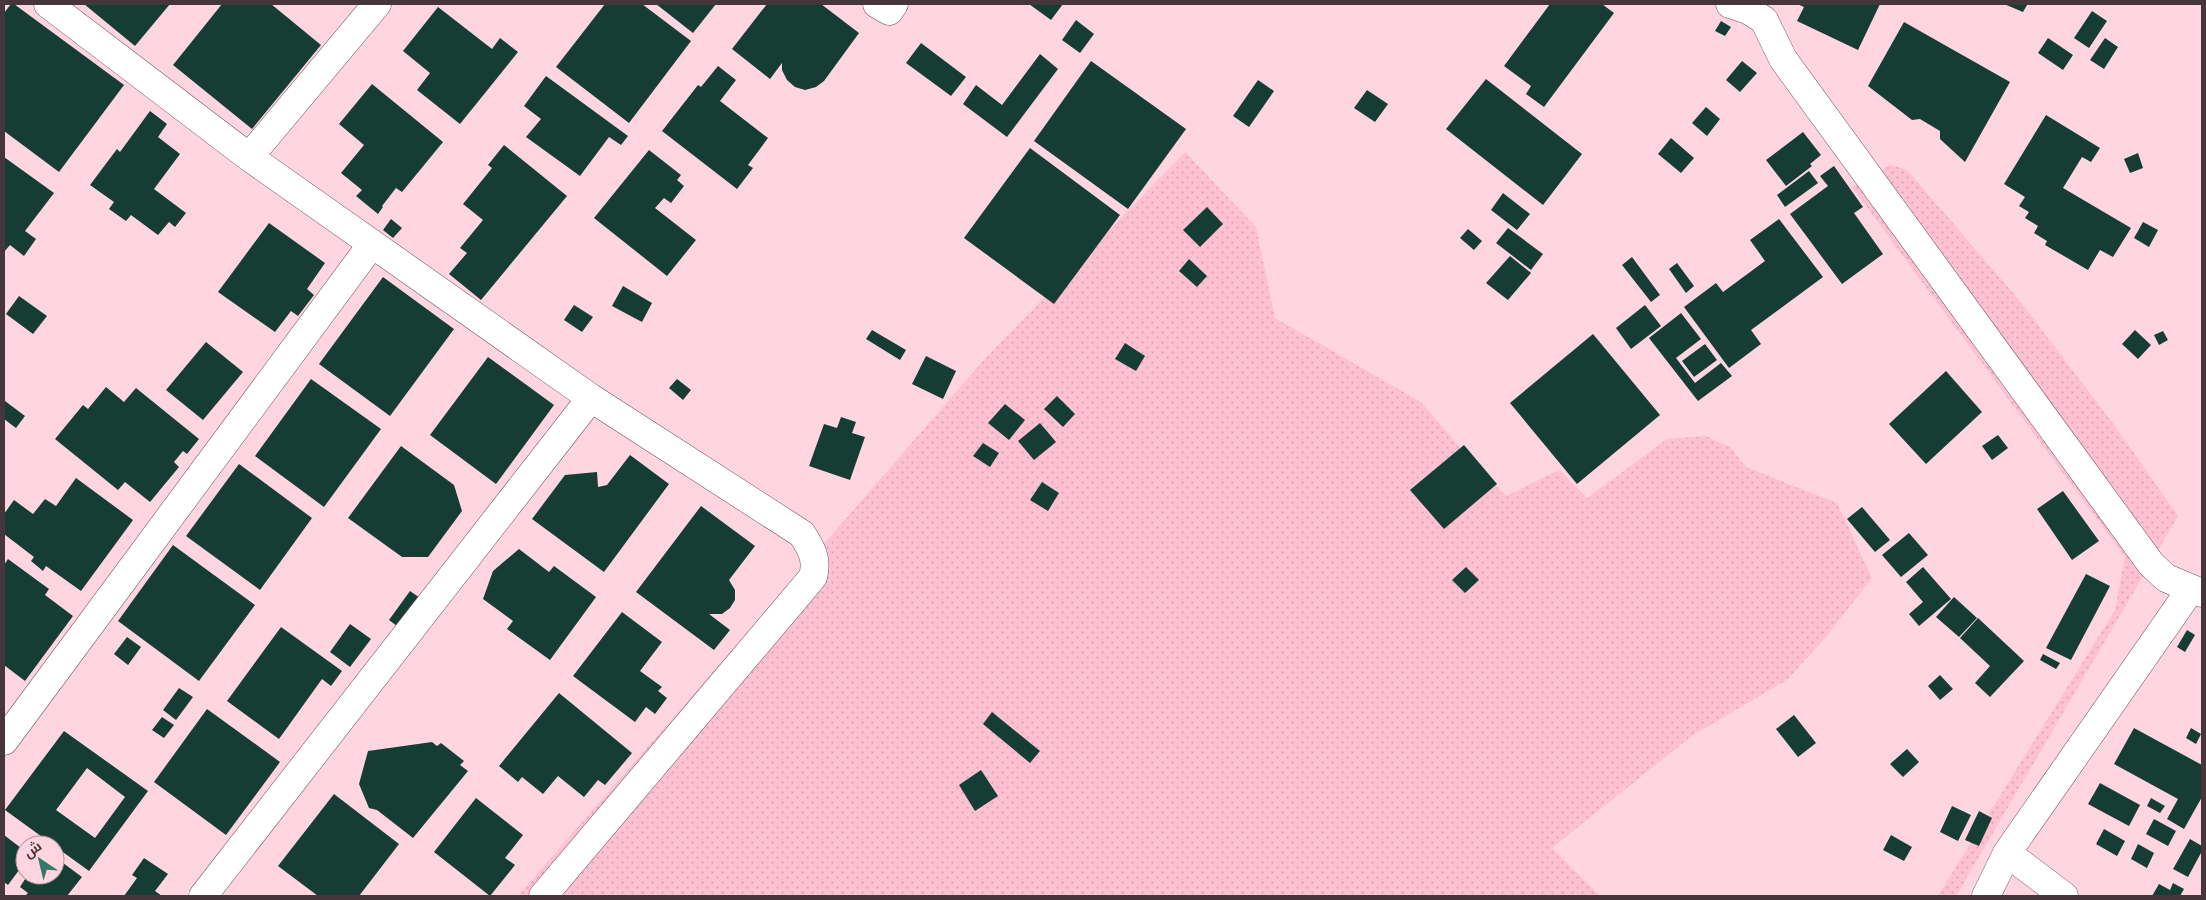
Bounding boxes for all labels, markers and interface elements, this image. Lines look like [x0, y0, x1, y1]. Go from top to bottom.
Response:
north arrow [15, 835, 65, 885]
text: ش [21, 838, 45, 862]

